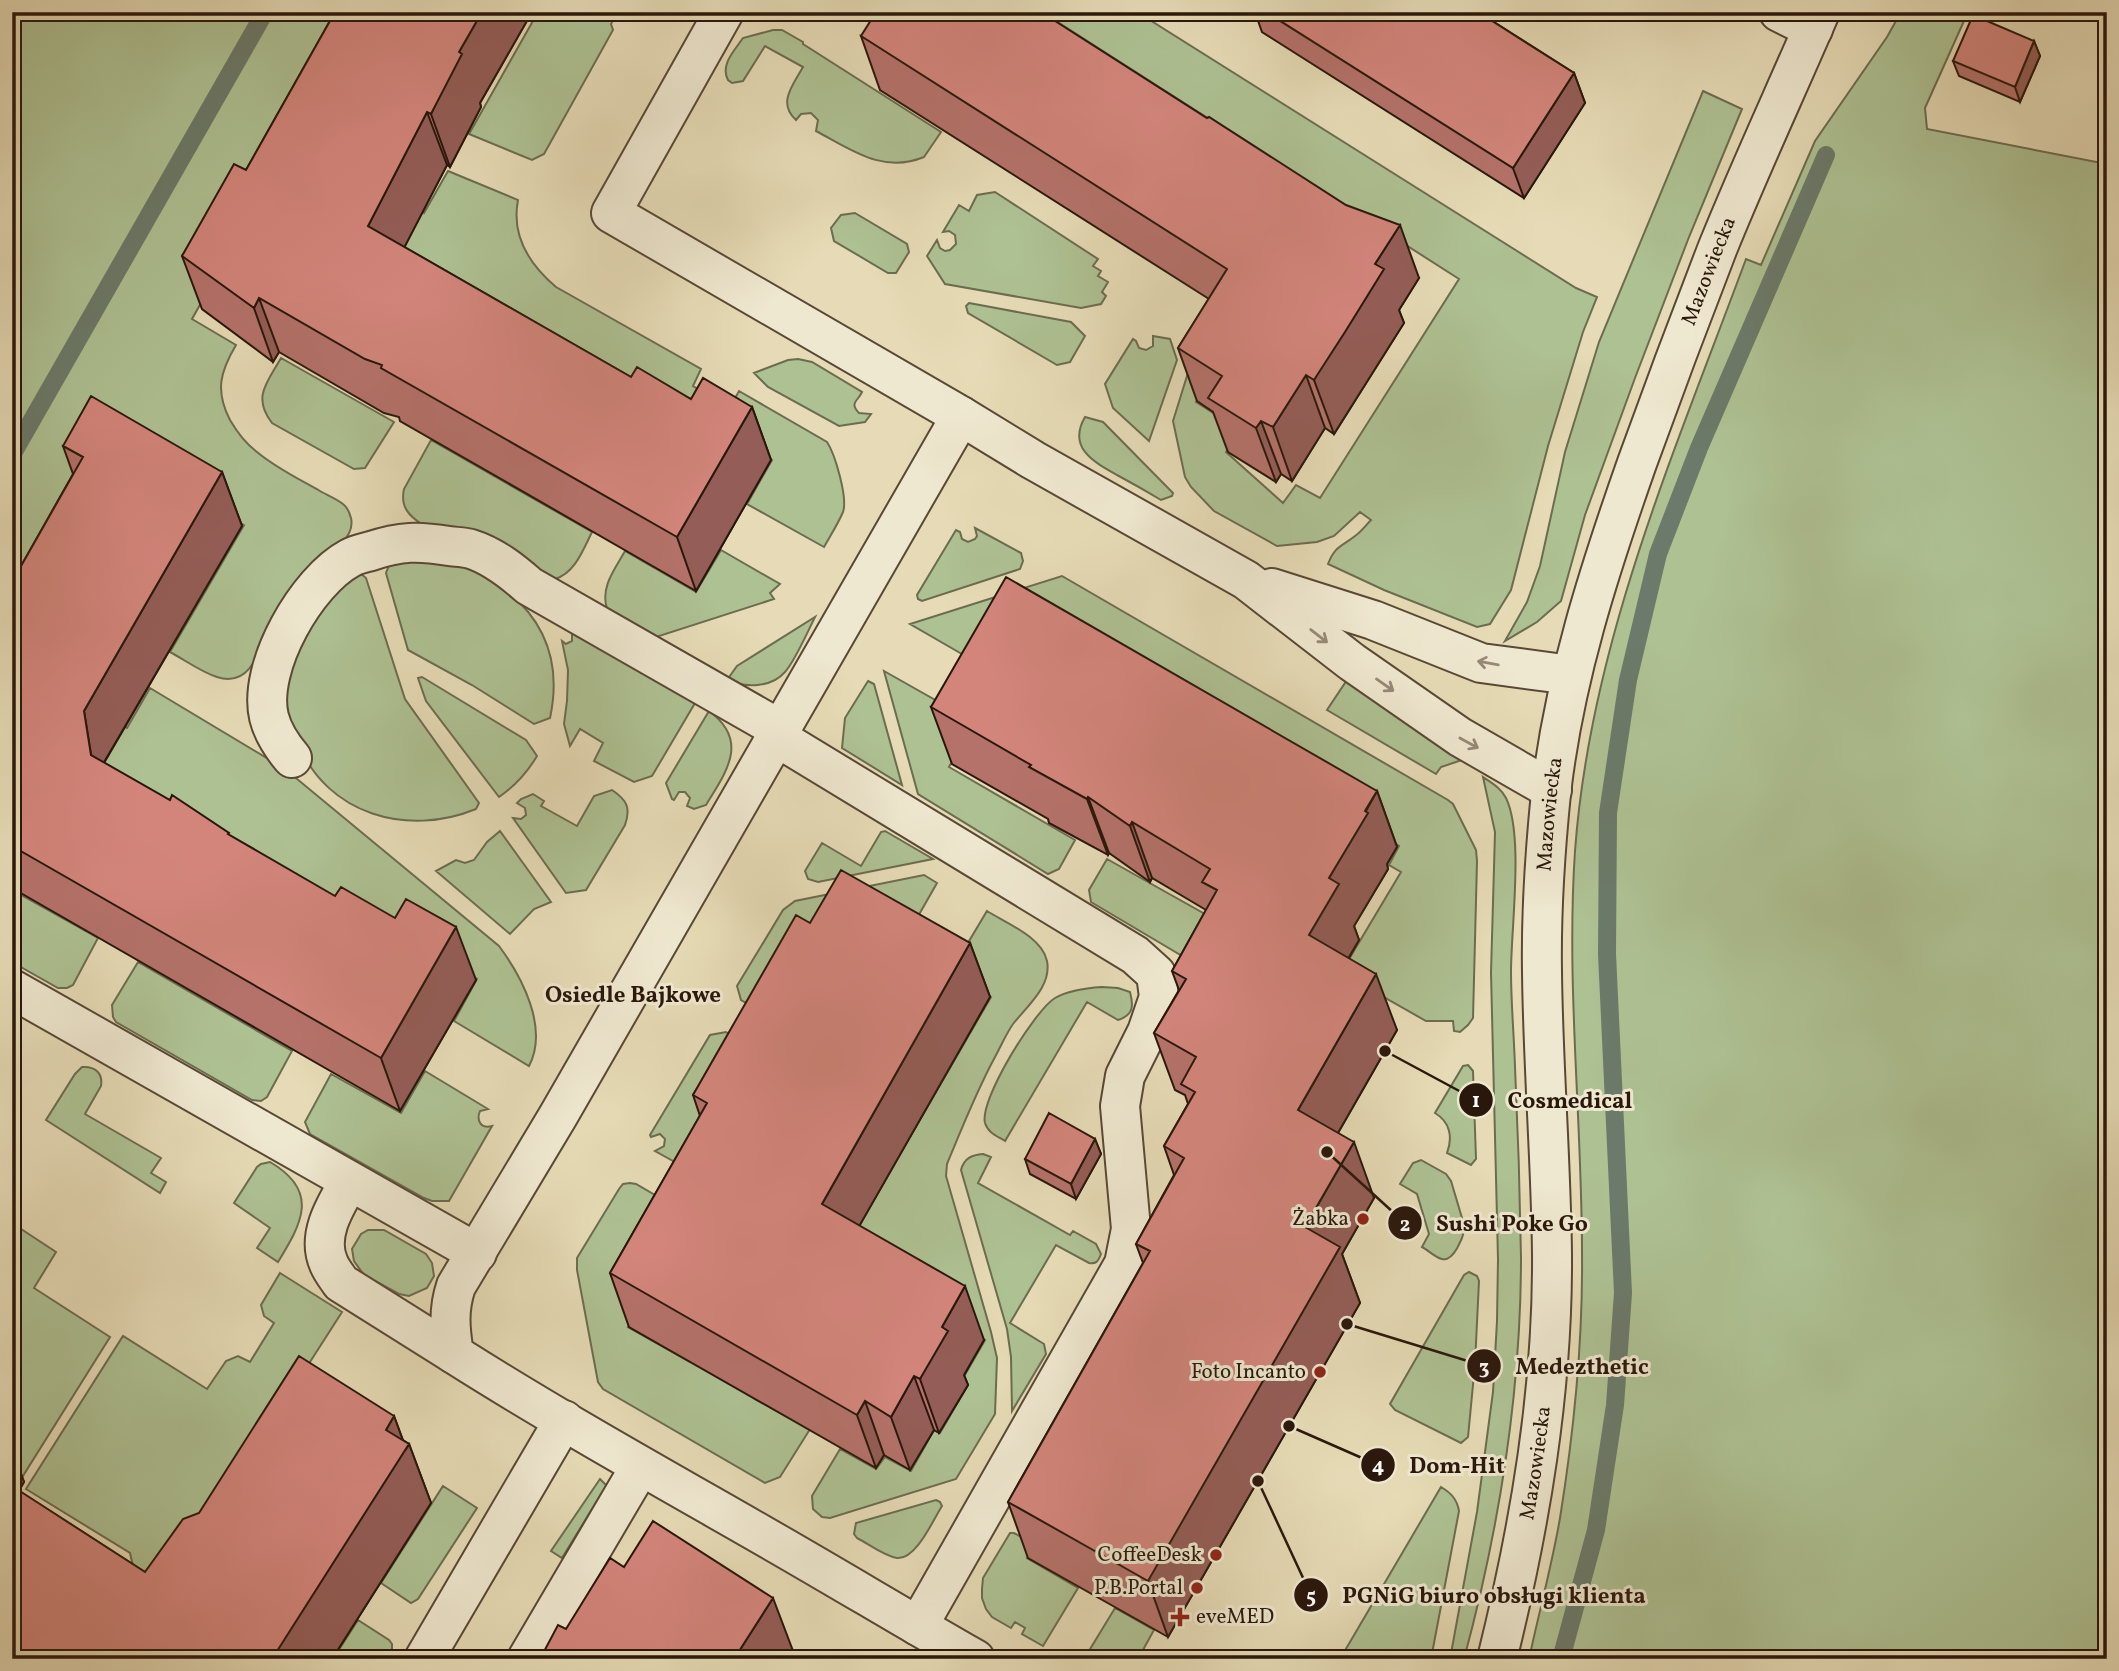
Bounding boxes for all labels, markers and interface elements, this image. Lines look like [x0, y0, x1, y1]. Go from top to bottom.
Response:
street label: Mazowiecka [1675, 212, 1743, 330]
one-way arrow [1309, 628, 1327, 643]
one-way arrow [1477, 656, 1500, 669]
one-way arrow [1375, 678, 1394, 692]
one-way arrow [1458, 737, 1479, 750]
street label: Mazowiecka [1530, 755, 1570, 872]
district label: Osiedle Bajkowe [545, 980, 721, 1012]
callout: Cosmedical [1459, 1078, 1647, 1122]
text: Cosmedical [1508, 1086, 1633, 1118]
text: 1 [1472, 1087, 1480, 1116]
callout: Sushi Poke Go [1387, 1201, 1602, 1245]
place label: Żabka [1292, 1205, 1349, 1234]
text: Sushi Poke Go [1436, 1209, 1588, 1241]
marker: Żabka [1355, 1211, 1371, 1227]
text: 2 [1400, 1211, 1410, 1240]
callout: Medezthetic [1467, 1344, 1663, 1388]
text: Medezthetic [1515, 1352, 1649, 1384]
text: 3 [1479, 1354, 1489, 1383]
place label: Foto Incanto [1191, 1358, 1306, 1387]
marker: Foto Incanto [1312, 1364, 1328, 1380]
street label: Mazowiecka [1513, 1404, 1558, 1522]
callout: Dom-Hit [1360, 1443, 1519, 1487]
text: Dom-Hit [1409, 1451, 1505, 1483]
text: 4 [1372, 1452, 1385, 1481]
place label: CoffeeDesk [1098, 1541, 1203, 1570]
marker: CoffeeDesk [1208, 1547, 1224, 1563]
callout: PGNiG biuro obsługi klienta [1293, 1573, 1660, 1617]
place label: P.B.Portal [1094, 1574, 1183, 1603]
marker: P.B.Portal [1189, 1580, 1205, 1596]
text: PGNiG biuro obsługi klienta [1342, 1581, 1646, 1613]
text: 5 [1306, 1583, 1316, 1612]
place label: eveMED [1196, 1603, 1274, 1632]
marker: eveMED [1170, 1607, 1190, 1627]

